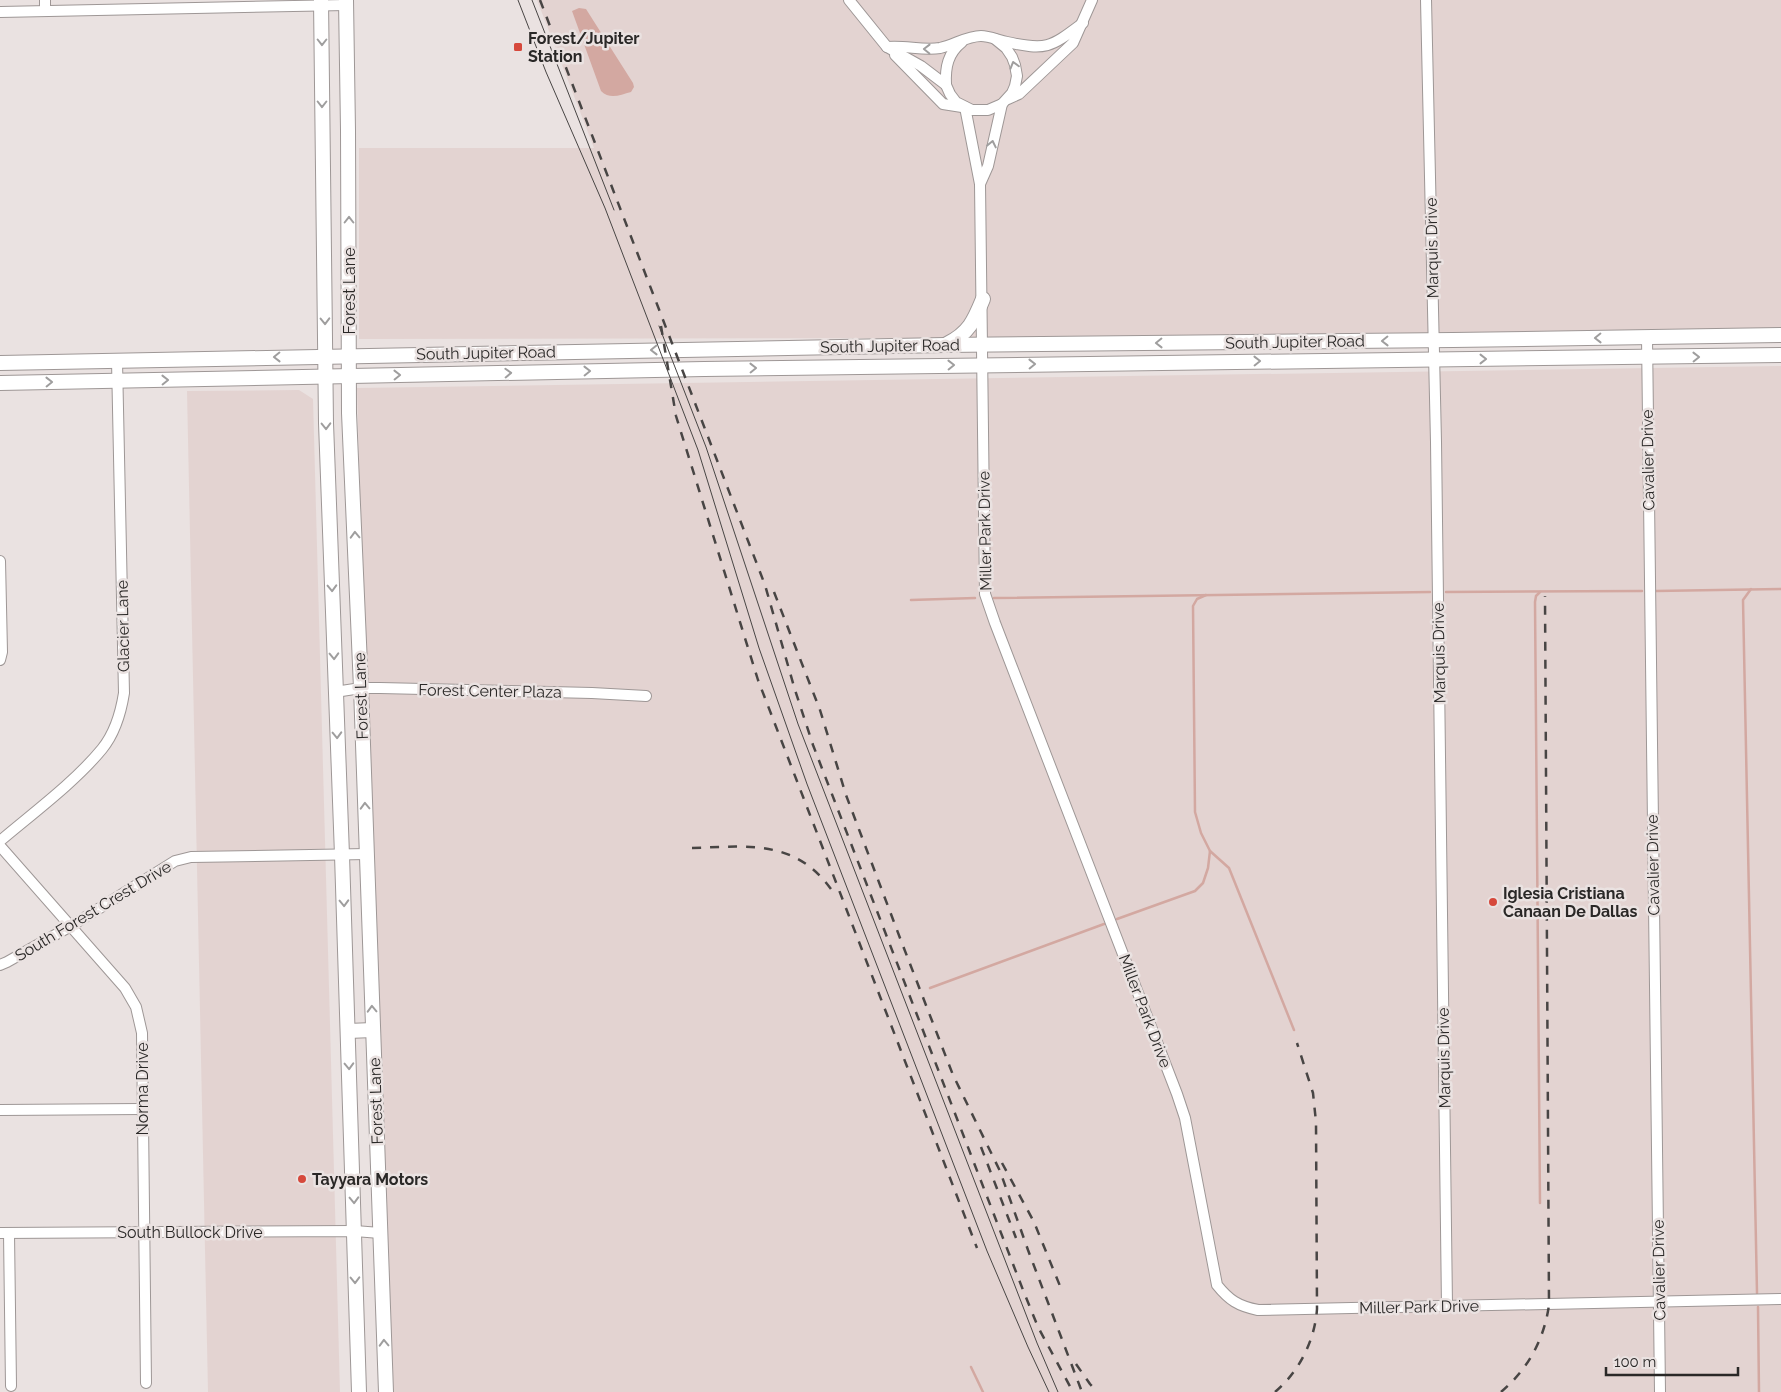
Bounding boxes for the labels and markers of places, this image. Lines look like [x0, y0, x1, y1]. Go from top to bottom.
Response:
place label: Forest/Jupiter Station [528, 29, 639, 66]
marker: Forest/Jupiter Station [512, 41, 524, 53]
place label: Iglesia Cristiana Canaan De Dallas [1503, 884, 1637, 921]
marker: Iglesia Cristiana Canaan De Dallas [1487, 896, 1499, 908]
place label: Tayyara Motors [312, 1170, 428, 1189]
marker: Tayyara Motors [296, 1173, 308, 1185]

